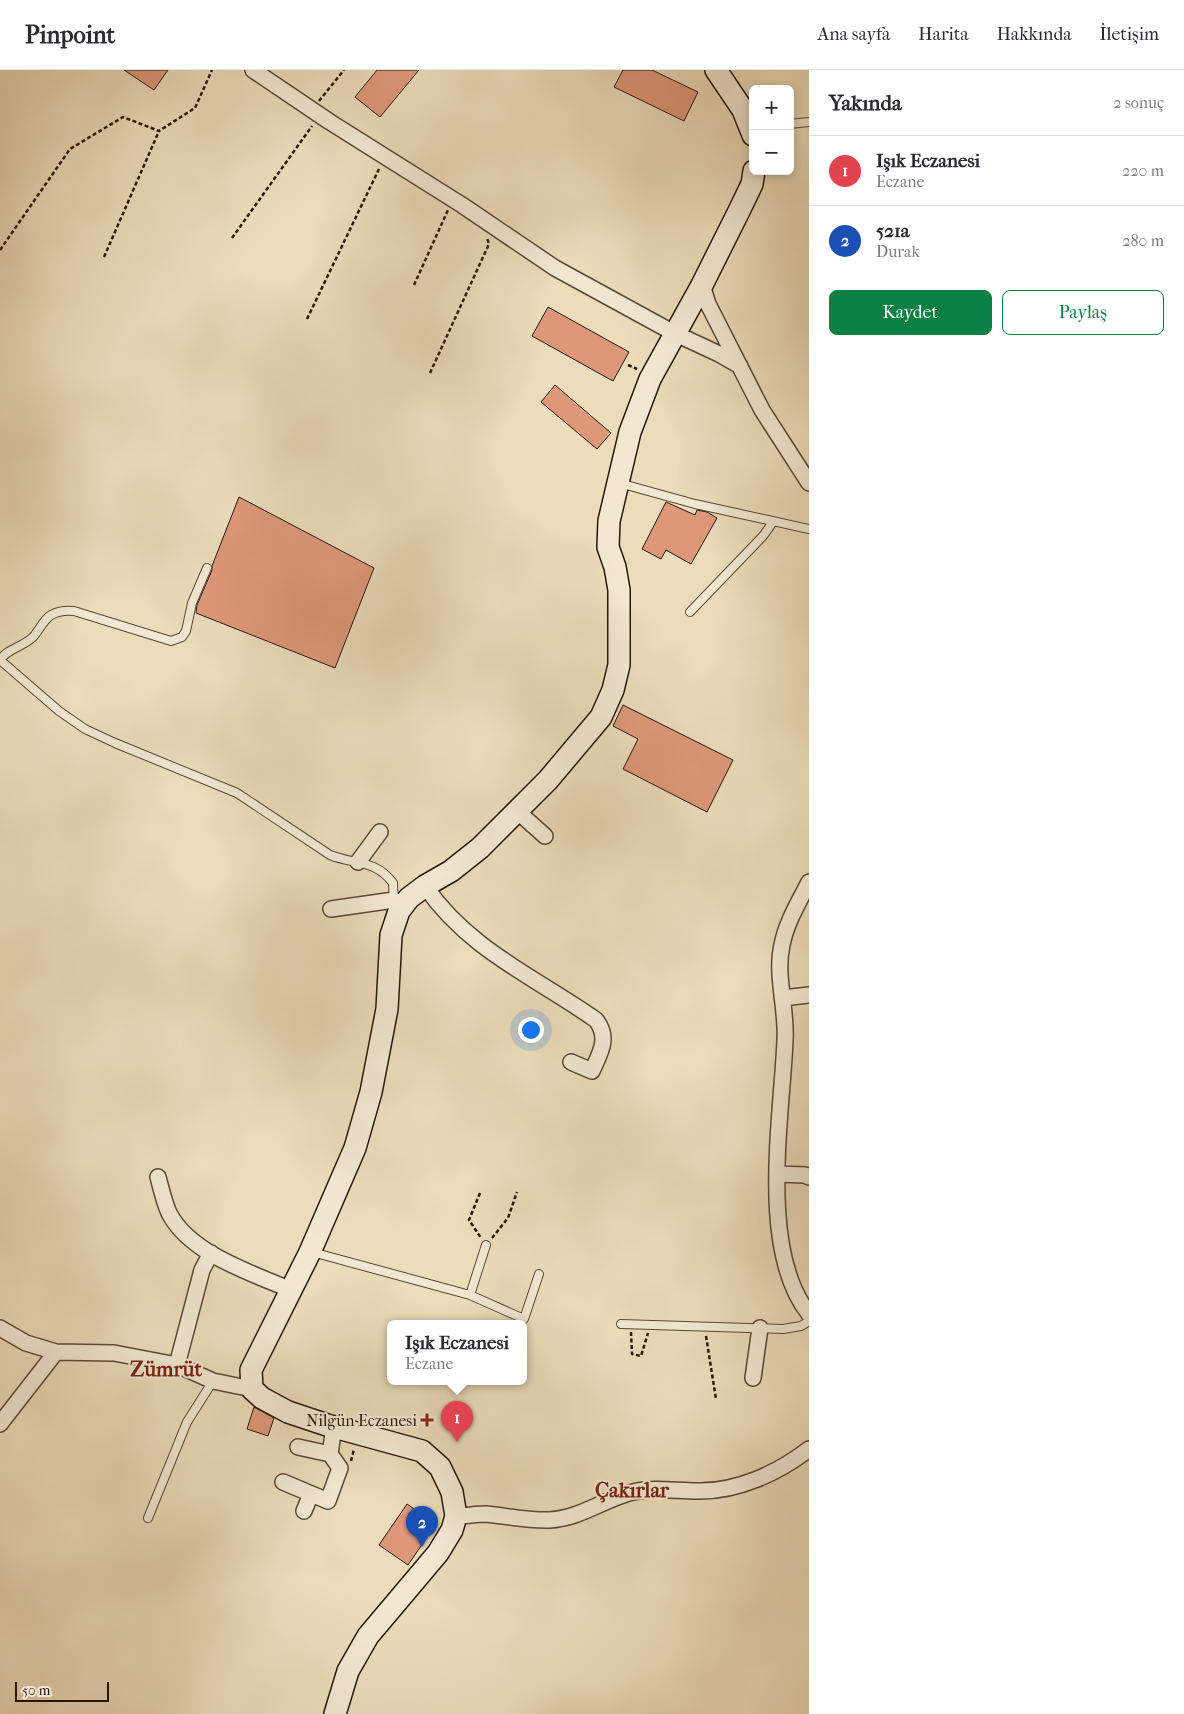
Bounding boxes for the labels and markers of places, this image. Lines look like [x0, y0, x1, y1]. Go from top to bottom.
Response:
pin: 1 [441, 1401, 473, 1442]
place label: Nilgün Eczanesi [306, 1411, 417, 1430]
marker: Nilgün Eczanesi [421, 1414, 433, 1426]
pin: 2 [406, 1506, 438, 1547]

